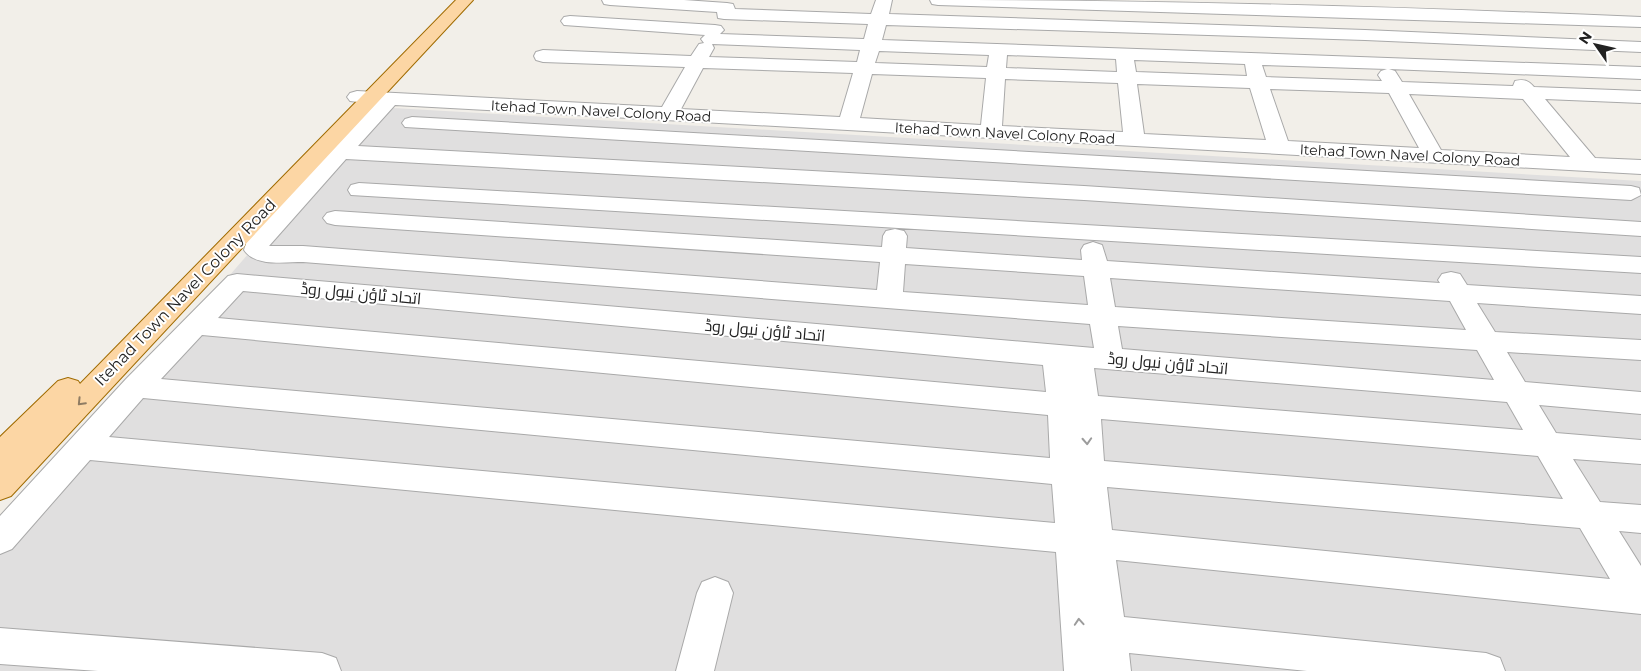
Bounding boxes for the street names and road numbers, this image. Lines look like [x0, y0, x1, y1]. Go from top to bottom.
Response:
street label: Itehad Town Navel Colony Road [490, 96, 712, 126]
street label: Itehad Town Navel Colony Road [894, 118, 1116, 148]
street label: Itehad Town Navel Colony Road [1299, 140, 1521, 170]
street label: Itehad Town Navel Colony Road [91, 195, 280, 390]
street label: اتحاد ٹاؤن نیول روڈ [300, 279, 422, 309]
street label: اتحاد ٹاؤن نیول روڈ [704, 316, 826, 346]
street label: اتحاد ٹاؤن نیول روڈ [1107, 349, 1229, 379]

